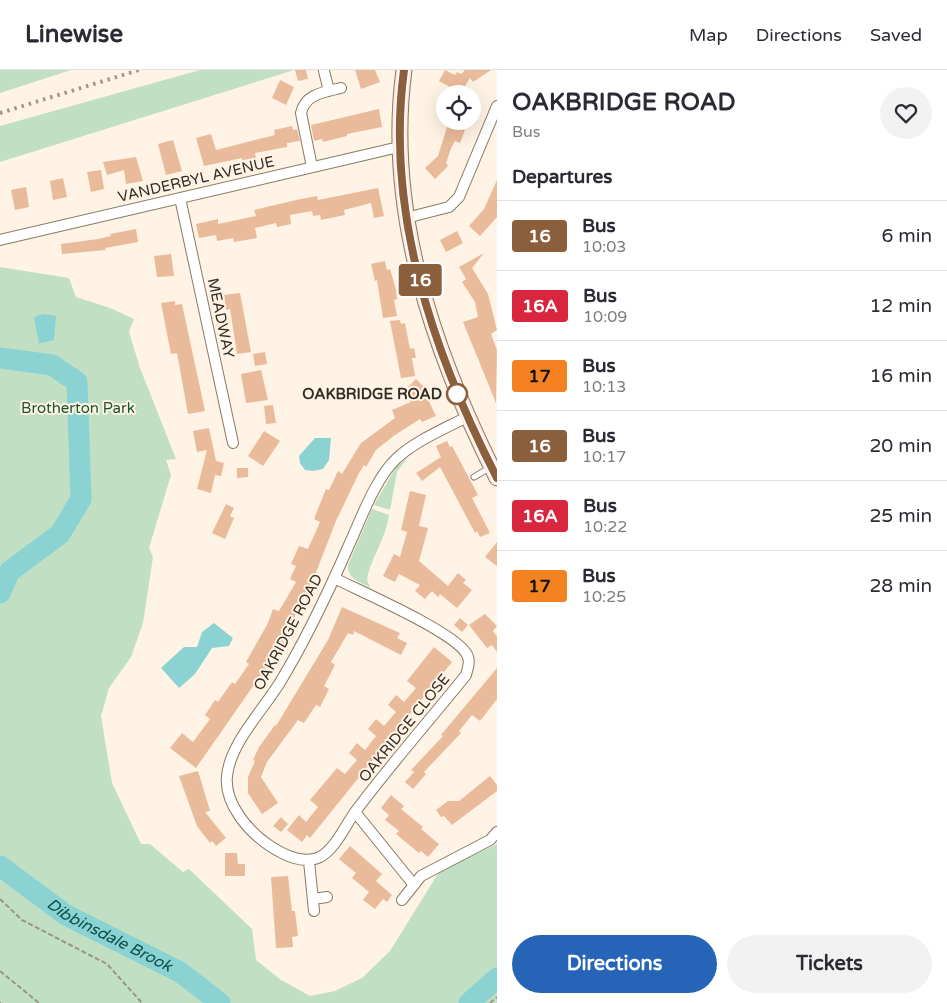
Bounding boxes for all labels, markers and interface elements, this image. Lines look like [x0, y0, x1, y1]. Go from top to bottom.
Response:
text: Linewise [25, 20, 123, 49]
text: Map [689, 24, 728, 46]
text: Directions [756, 24, 842, 46]
text: Saved [870, 24, 922, 46]
map controls [436, 85, 481, 130]
button: locate [436, 85, 481, 130]
button: heart [880, 87, 932, 139]
text: OAKBRIDGE ROAD [512, 88, 736, 117]
text: Bus [512, 122, 540, 142]
street label: VANDERBYL AVENUE [116, 152, 276, 206]
text: Departures [512, 166, 612, 188]
text: Bus [582, 215, 616, 237]
text: 16 [528, 225, 551, 247]
text: 6 min [881, 225, 932, 247]
text: 10:03 [582, 237, 626, 257]
line badge: 16 [398, 264, 442, 296]
text: 16 [409, 269, 431, 291]
street label: MEADWAY [204, 276, 238, 360]
text: Bus [583, 285, 617, 307]
text: 16A [522, 295, 558, 317]
text: 12 min [869, 295, 932, 317]
text: 10:09 [583, 307, 627, 327]
text: Bus [582, 355, 616, 377]
text: 17 [528, 365, 551, 387]
text: 16 min [869, 365, 932, 387]
text: 10:13 [582, 377, 626, 397]
marker: OAKBRIDGE ROAD [446, 383, 468, 405]
place label: OAKBRIDGE ROAD [302, 385, 442, 403]
park label: Brotherton Park [21, 399, 135, 417]
text: Bus [582, 425, 616, 447]
text: 16 [528, 435, 551, 457]
text: 20 min [869, 435, 932, 457]
text: 10:17 [582, 447, 626, 467]
text: Bus [583, 495, 617, 517]
text: 16A [522, 505, 558, 527]
text: 25 min [869, 505, 932, 527]
text: 10:22 [583, 517, 627, 537]
text: Bus [582, 565, 616, 587]
street label: OAKRIDGE ROAD [250, 571, 326, 693]
text: 17 [528, 575, 551, 597]
text: 28 min [869, 575, 932, 597]
text: 10:25 [582, 587, 626, 607]
street label: OAKRIDGE CLOSE [355, 670, 453, 786]
water label: Dibbinsdale Brook [43, 894, 176, 977]
button: Directions [512, 935, 717, 993]
button: Tickets [727, 935, 932, 993]

